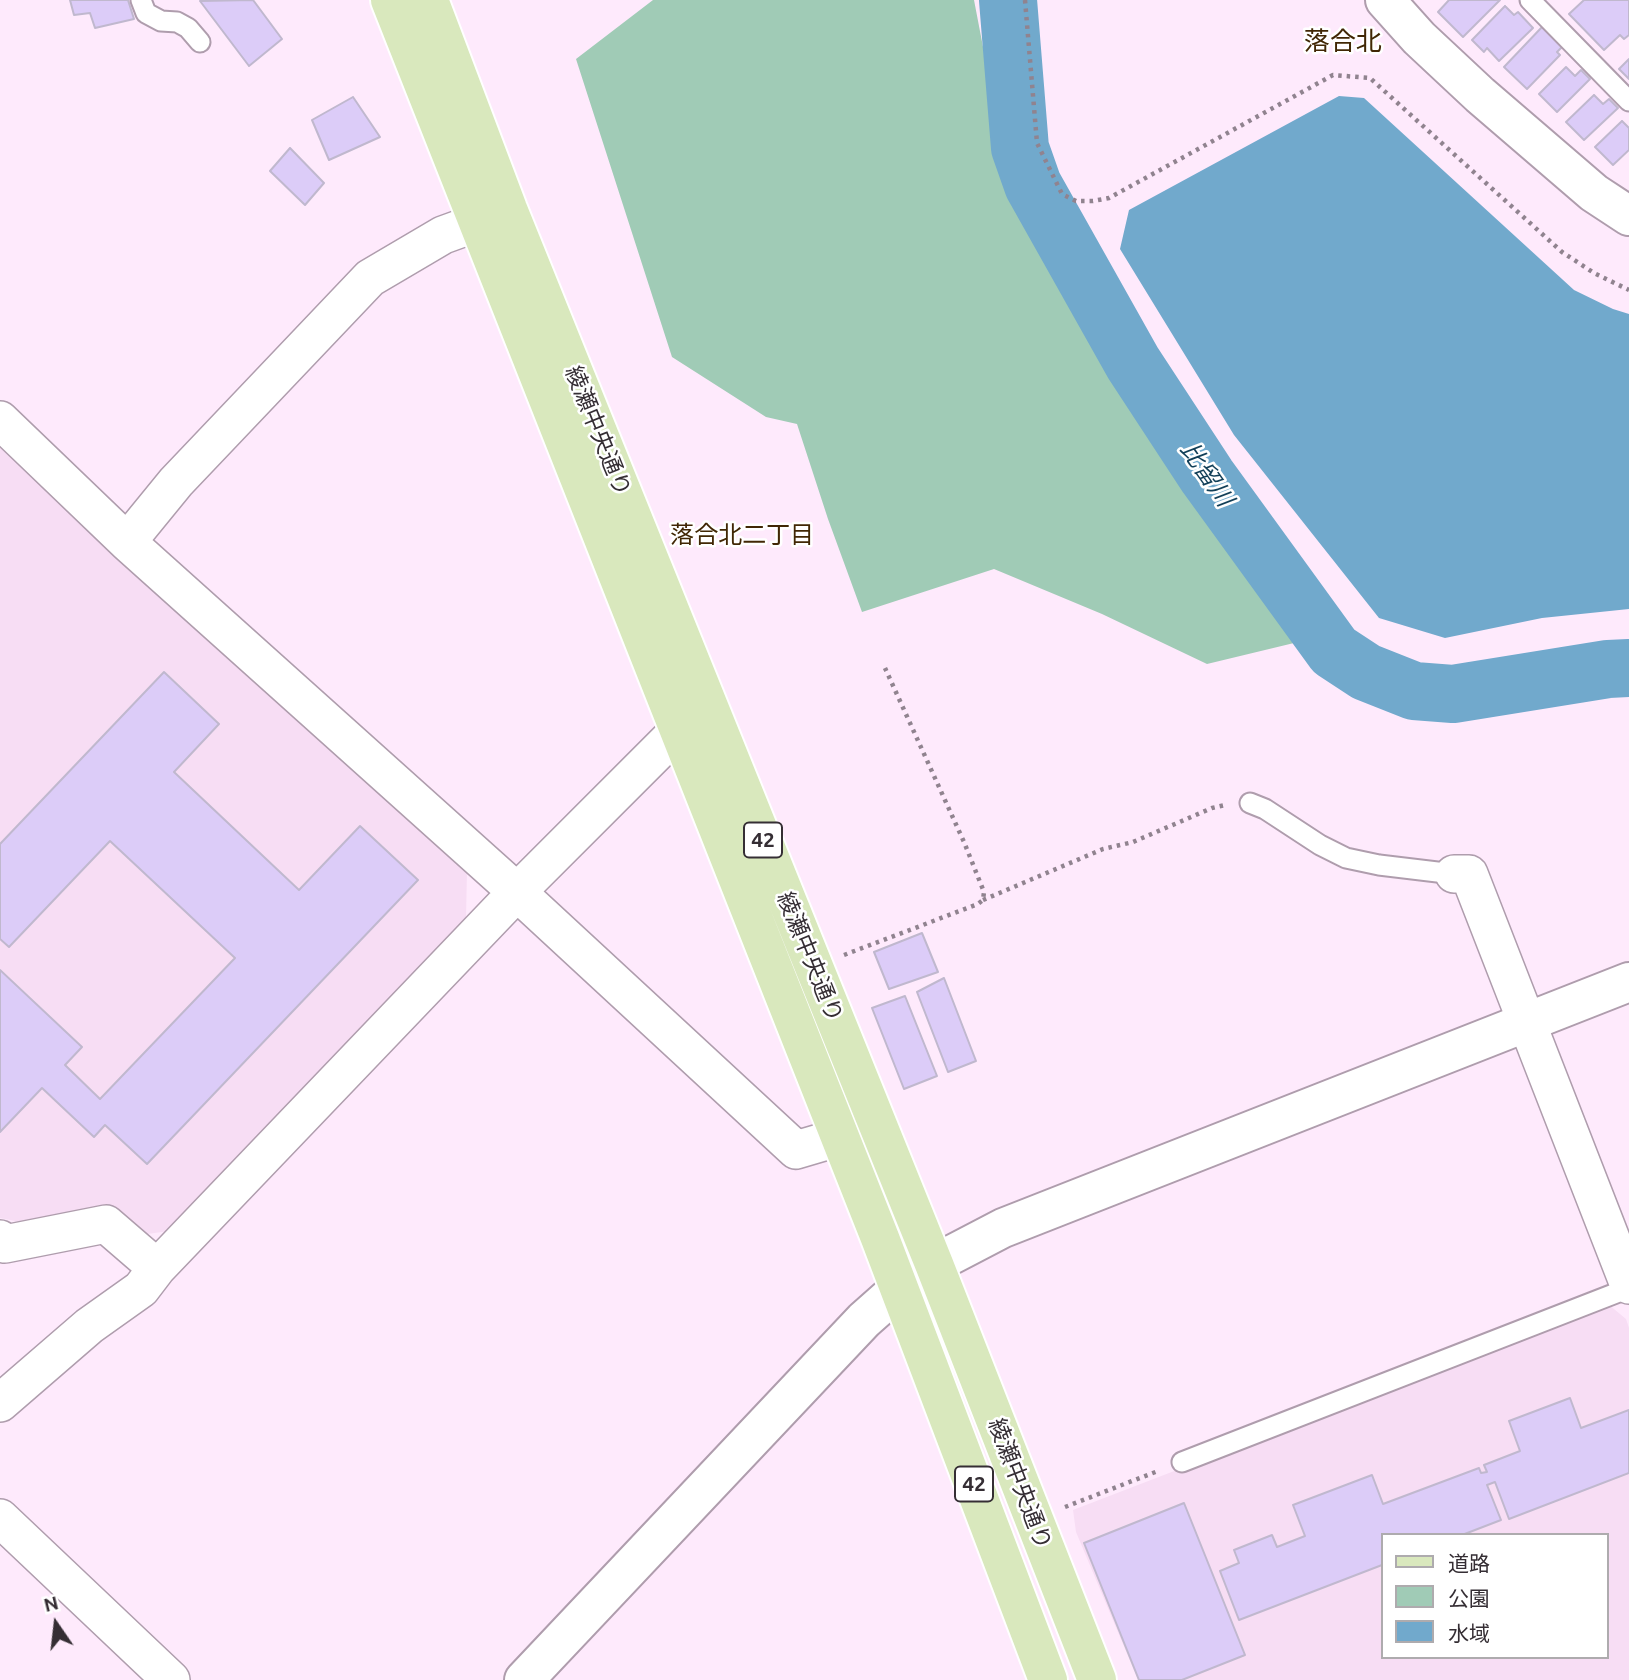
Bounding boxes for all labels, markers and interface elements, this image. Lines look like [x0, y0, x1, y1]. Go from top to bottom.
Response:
district label: 落合北 [1304, 25, 1382, 57]
street label: 綾瀬中央通り [559, 362, 637, 500]
water label: 比留川 [1175, 436, 1239, 512]
district label: 落合北二丁目 [670, 521, 814, 549]
road number: 42 [744, 822, 782, 858]
street label: 綾瀬中央通り [771, 888, 849, 1026]
street label: 綾瀬中央通り [982, 1415, 1058, 1553]
road number: 42 [955, 1466, 993, 1502]
legend [1380, 1533, 1608, 1659]
text: 道路 [1448, 1551, 1490, 1575]
text: 公園 [1448, 1586, 1490, 1610]
north arrow [21, 1589, 91, 1659]
text: N [41, 1591, 60, 1616]
text: 水域 [1448, 1621, 1490, 1645]

